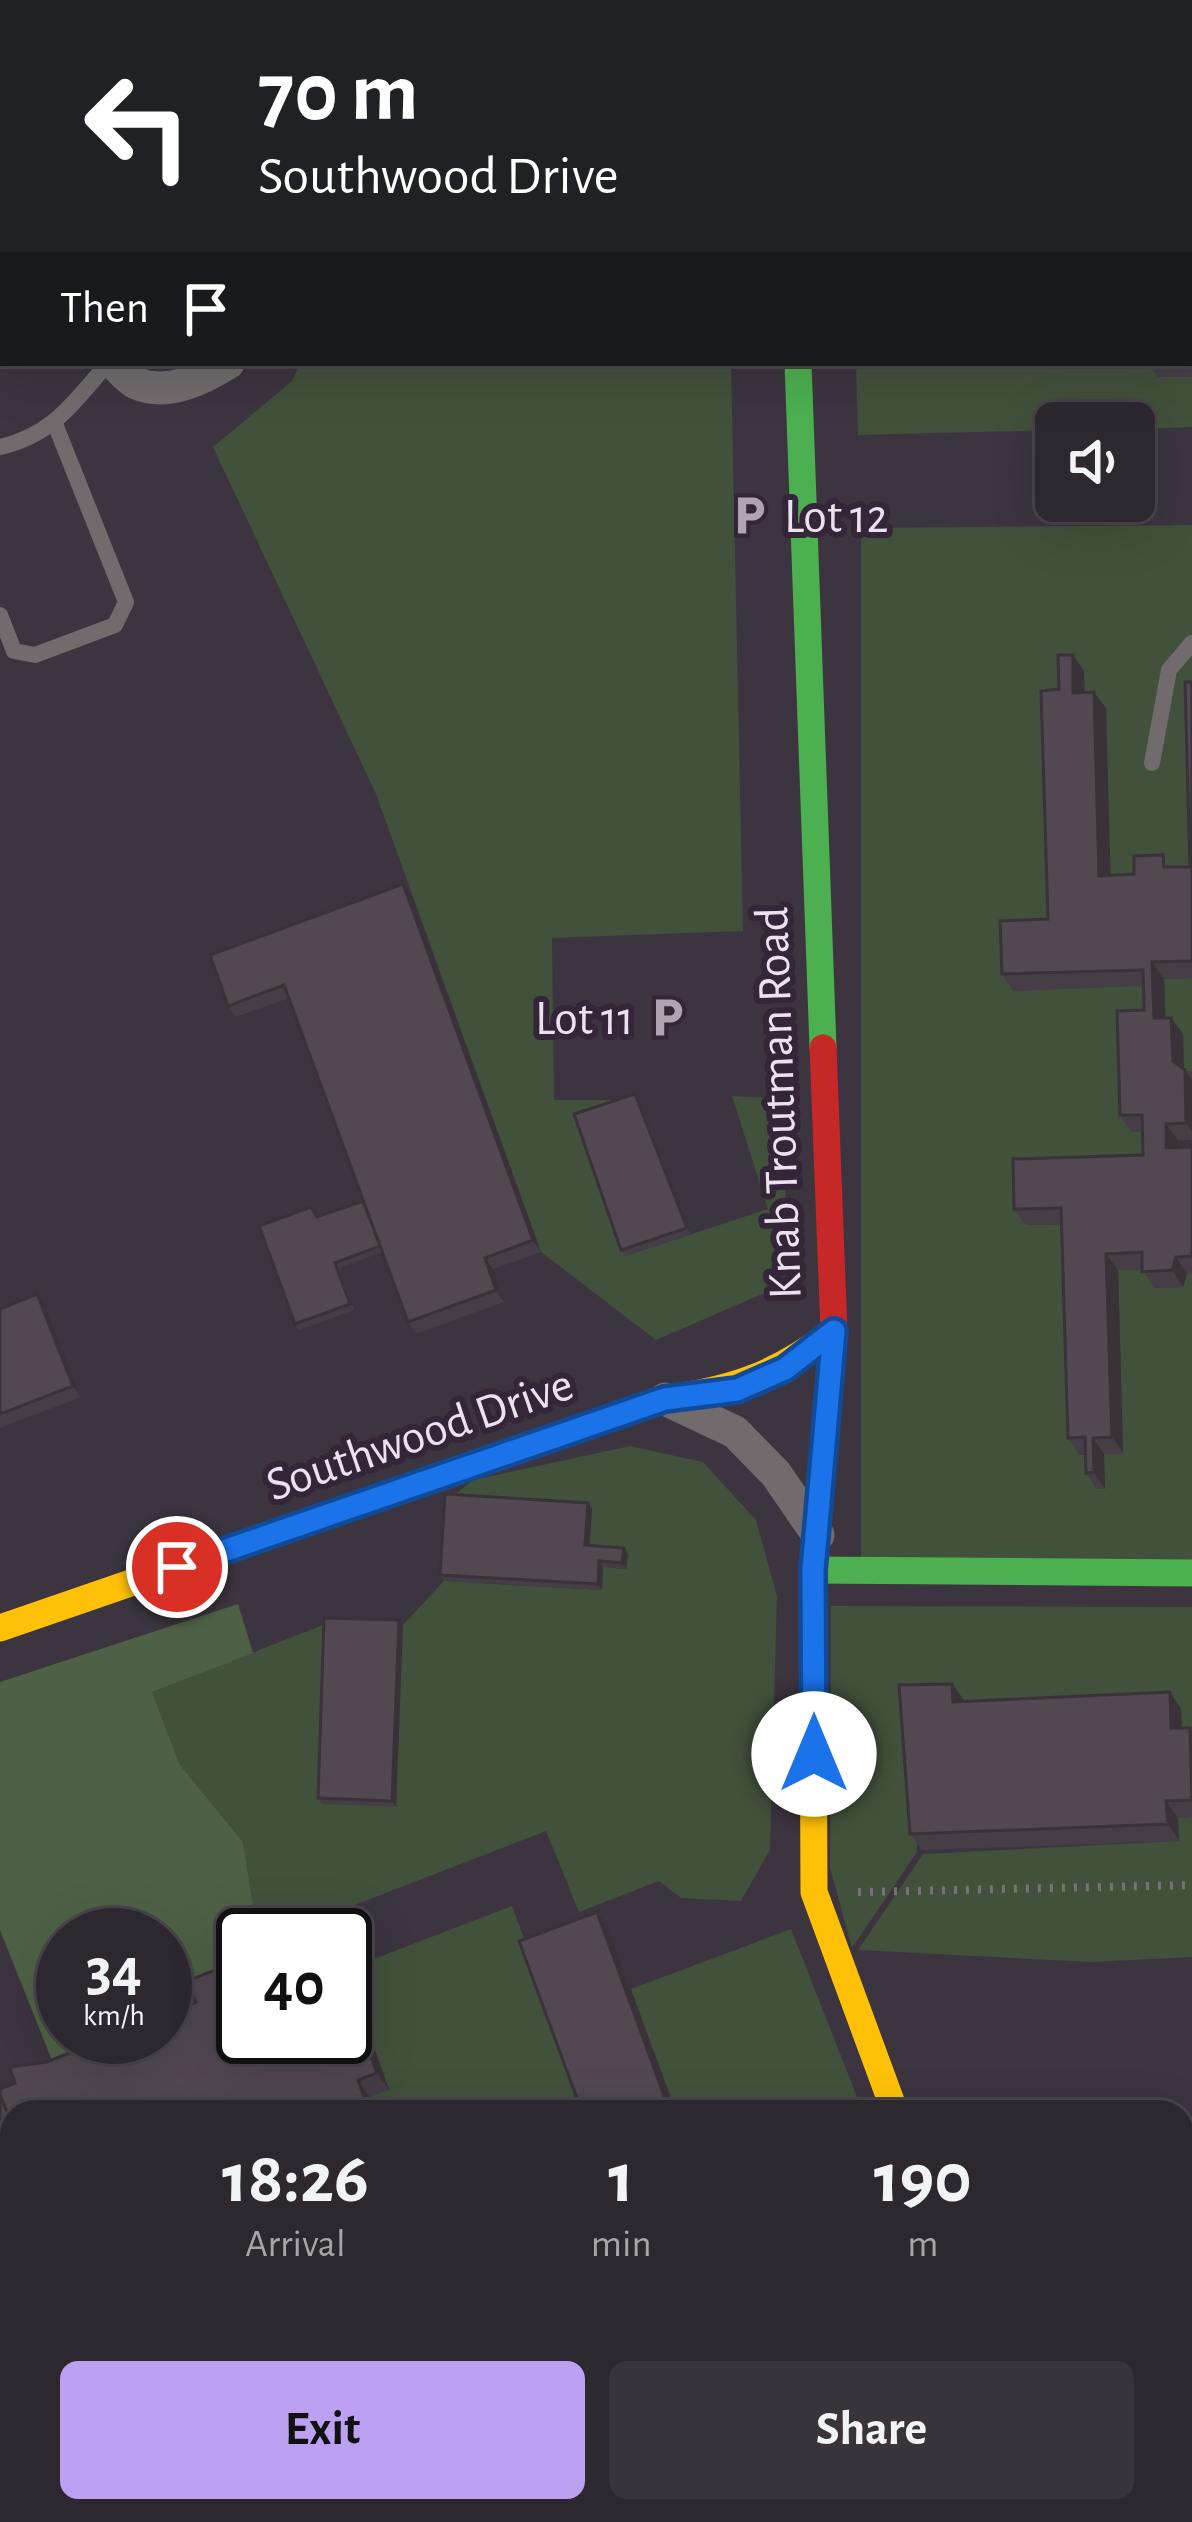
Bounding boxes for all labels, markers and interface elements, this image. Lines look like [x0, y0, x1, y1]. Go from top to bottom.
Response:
icon: left [60, 48, 216, 204]
text: 70 m [258, 52, 419, 136]
text: Southwood Drive [258, 150, 619, 204]
icon: arrive [173, 276, 239, 342]
text: Then [60, 286, 149, 331]
map controls [1035, 402, 1155, 522]
button: sound [1035, 402, 1155, 522]
parking icon: Lot 12 [727, 492, 773, 538]
place label: Lot 12 [784, 494, 888, 542]
street label: Knab Troutman Road [749, 906, 811, 1300]
parking icon: Lot 11 [645, 994, 691, 1040]
place label: Lot 11 [535, 996, 634, 1044]
street label: Southwood Drive [261, 1361, 579, 1511]
pin [126, 1516, 228, 1618]
icon: arrive [144, 1534, 210, 1600]
position arrow [751, 1691, 877, 1817]
speed limit sign: 40 [216, 1908, 372, 2064]
text: 34 [86, 1941, 142, 2001]
text: km/h [83, 2001, 145, 2031]
text: 18:26 [222, 2143, 369, 2215]
text: 1 [608, 2143, 634, 2215]
text: 190 [874, 2143, 972, 2215]
text: Arrival [245, 2225, 346, 2264]
text: min [591, 2225, 652, 2264]
text: m [907, 2225, 938, 2264]
button: Exit [60, 2361, 585, 2499]
button: Share [609, 2361, 1134, 2499]

